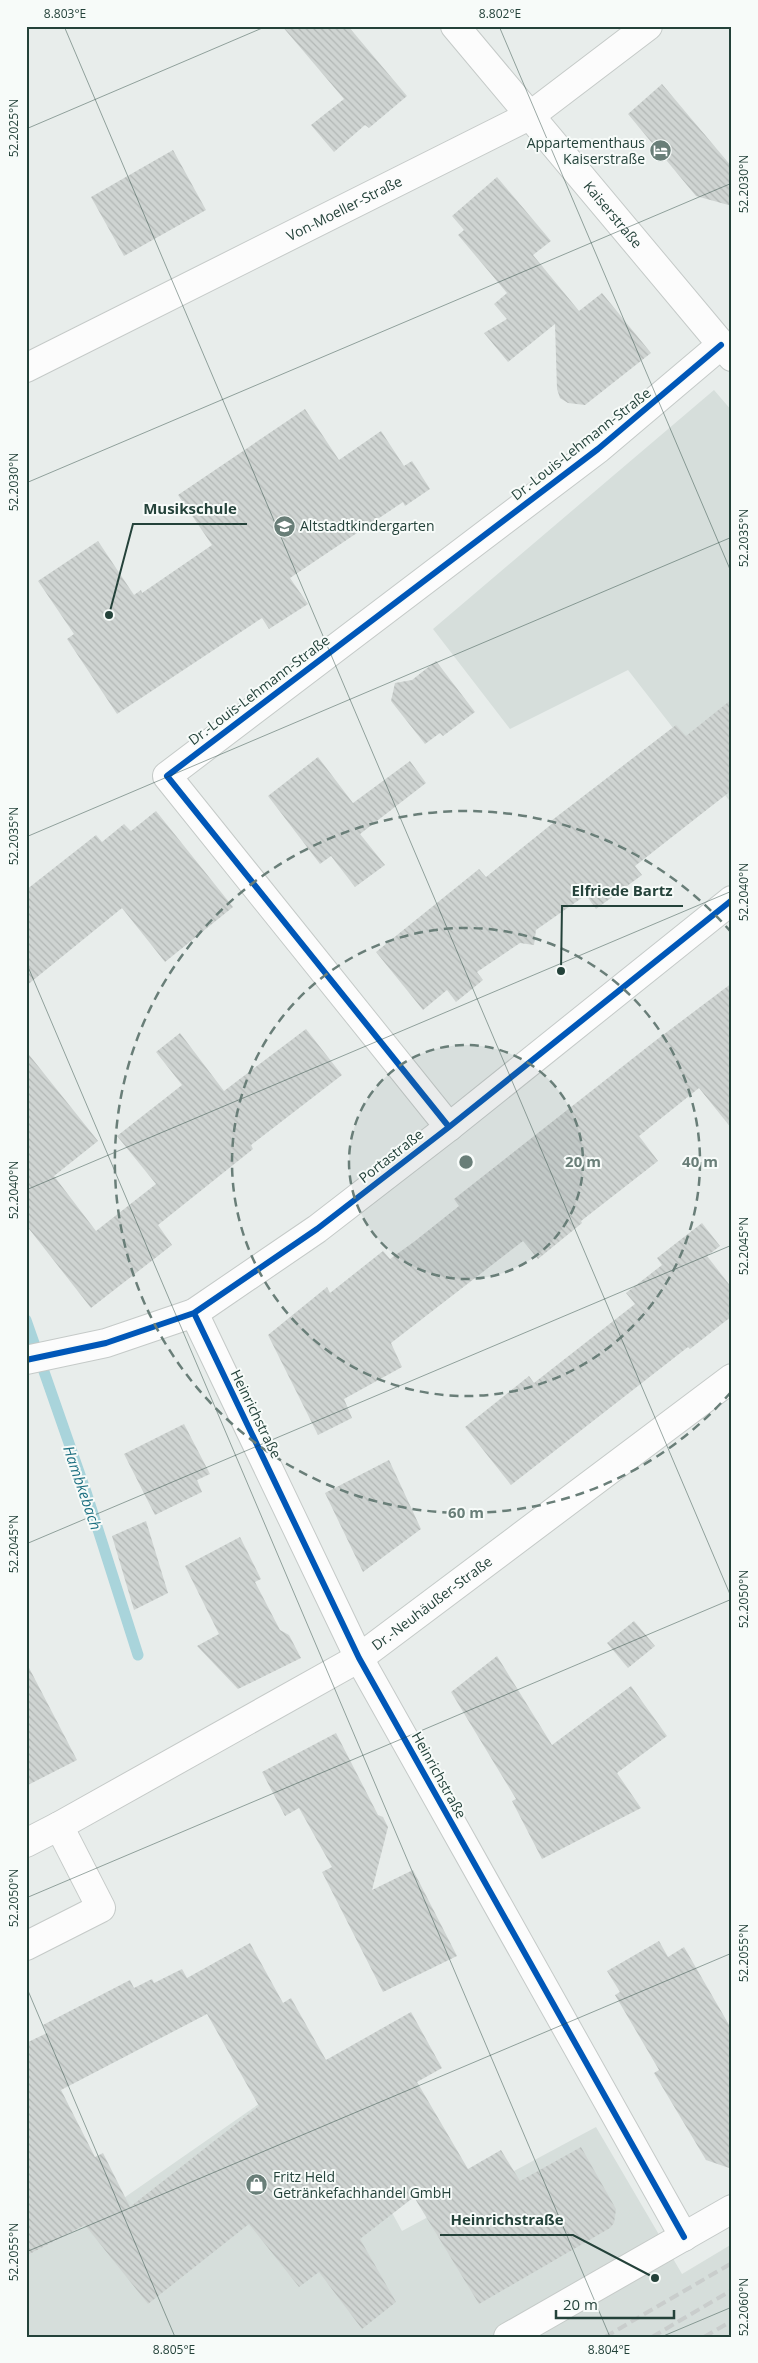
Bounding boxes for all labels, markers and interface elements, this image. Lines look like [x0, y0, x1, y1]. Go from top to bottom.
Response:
text: 8.803°E [44, 5, 86, 22]
text: 8.802°E [479, 5, 521, 22]
text: 52.2025°N [5, 99, 22, 157]
place label: Appartementhaus Kaiserstraße [527, 133, 645, 168]
hotel icon: Appartementhaus Kaiserstraße [649, 139, 673, 163]
text: 52.2030°N [735, 155, 752, 213]
street label: Von-Moeller-Straße [283, 171, 405, 245]
street label: Kaiserstraße [580, 177, 647, 252]
street label: Dr.-Louis-Lehmann-Straße [507, 383, 654, 504]
text: 52.2030°N [5, 453, 22, 511]
callout: Musikschule [133, 494, 247, 524]
text: Musikschule [143, 498, 237, 518]
text: 52.2035°N [735, 509, 752, 567]
school or university icon: Altstadtkindergarten [272, 514, 296, 538]
place label: Altstadtkindergarten [300, 516, 435, 535]
street label: Dr.-Louis-Lehmann-Straße [184, 630, 333, 749]
text: 52.2035°N [5, 807, 22, 865]
text: 52.2040°N [735, 863, 752, 921]
callout: Elfriede Bartz [562, 876, 683, 906]
text: Elfriede Bartz [571, 880, 673, 900]
street label: Portastraße [354, 1124, 427, 1187]
text: 20 m [565, 1151, 601, 1171]
text: 40 m [682, 1151, 718, 1171]
centre of rings [457, 1153, 475, 1171]
text: 52.2040°N [5, 1161, 22, 1219]
text: 52.2045°N [735, 1217, 752, 1275]
street label: Heinrichstraße [227, 1366, 286, 1461]
water label: Hambkebach [59, 1443, 107, 1532]
text: 60 m [448, 1502, 484, 1522]
text: 52.2045°N [5, 1515, 22, 1573]
street label: Dr.-Neuhäußer-Straße [368, 1551, 496, 1654]
text: 52.2050°N [735, 1570, 752, 1628]
street label: Heinrichstraße [408, 1728, 471, 1822]
text: 52.2050°N [5, 1869, 22, 1927]
text: 52.2055°N [735, 1924, 752, 1982]
place label: Fritz Held Getränkefachhandel GmbH [273, 2167, 452, 2202]
shop icon: Fritz Held Getränkefachhandel GmbH [245, 2173, 269, 2197]
callout: Heinrichstraße [440, 2205, 573, 2235]
text: Heinrichstraße [450, 2209, 564, 2229]
text: 52.2055°N [5, 2223, 22, 2281]
text: 52.2060°N [735, 2278, 752, 2336]
scale bar [556, 2288, 673, 2320]
text: 20 m [563, 2294, 598, 2314]
text: 8.805°E [153, 2341, 195, 2358]
text: 8.804°E [588, 2341, 630, 2358]

